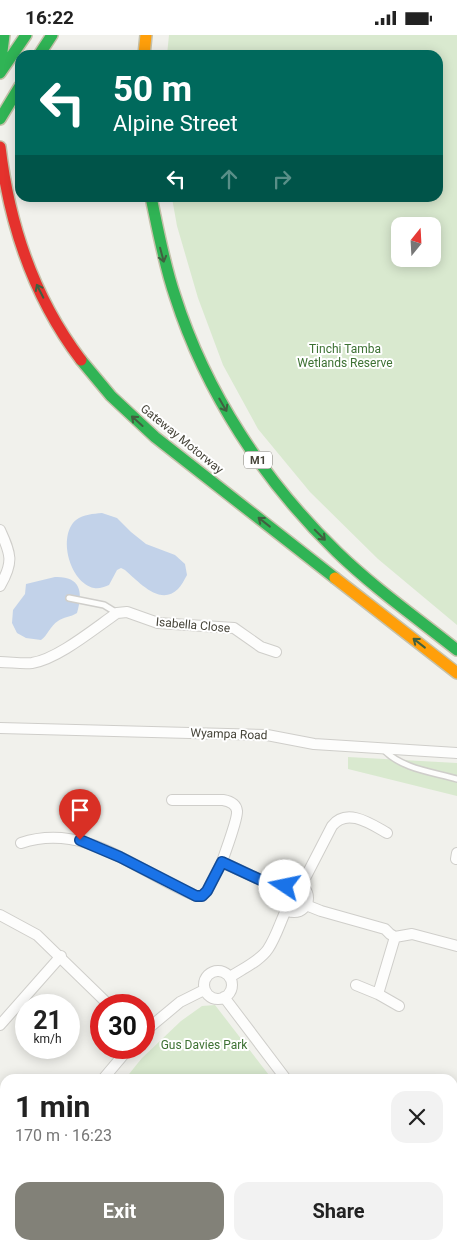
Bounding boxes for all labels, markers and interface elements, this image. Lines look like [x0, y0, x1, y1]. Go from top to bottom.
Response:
text: 16:22 [25, 6, 74, 29]
text: 50 m [113, 69, 192, 110]
icon: left [30, 70, 95, 135]
text: Alpine Street [113, 111, 238, 136]
icon: left [162, 165, 190, 193]
icon: ahead [215, 165, 243, 193]
icon: right [268, 165, 296, 193]
north arrow [391, 217, 441, 267]
map controls [391, 217, 441, 267]
one-way arrow [158, 247, 168, 263]
one-way arrow [35, 284, 44, 299]
park label: Tinchi Tamba Wetlands Reserve [297, 342, 393, 370]
one-way arrow [218, 398, 228, 413]
street label: Gateway Motorway [138, 401, 226, 477]
one-way arrow [130, 415, 143, 426]
road number: M1 [244, 451, 272, 469]
one-way arrow [258, 516, 271, 527]
one-way arrow [314, 529, 326, 541]
street label: Isabella Close [155, 615, 231, 635]
one-way arrow [413, 638, 426, 649]
street label: Wyampa Road [190, 726, 268, 742]
pin [59, 789, 101, 840]
icon: arrive [66, 796, 94, 824]
position arrow [258, 859, 310, 911]
speed limit sign: 30 [90, 994, 155, 1059]
text: 21 [33, 1006, 62, 1035]
text: km/h [33, 1032, 62, 1046]
park label: Gus Davies Park [161, 1038, 248, 1052]
text: 1 min [15, 1089, 90, 1124]
button: close [391, 1091, 443, 1143]
text: 170 m · 16:23 [15, 1126, 112, 1145]
button: Exit [15, 1182, 224, 1240]
button: Share [234, 1182, 443, 1240]

